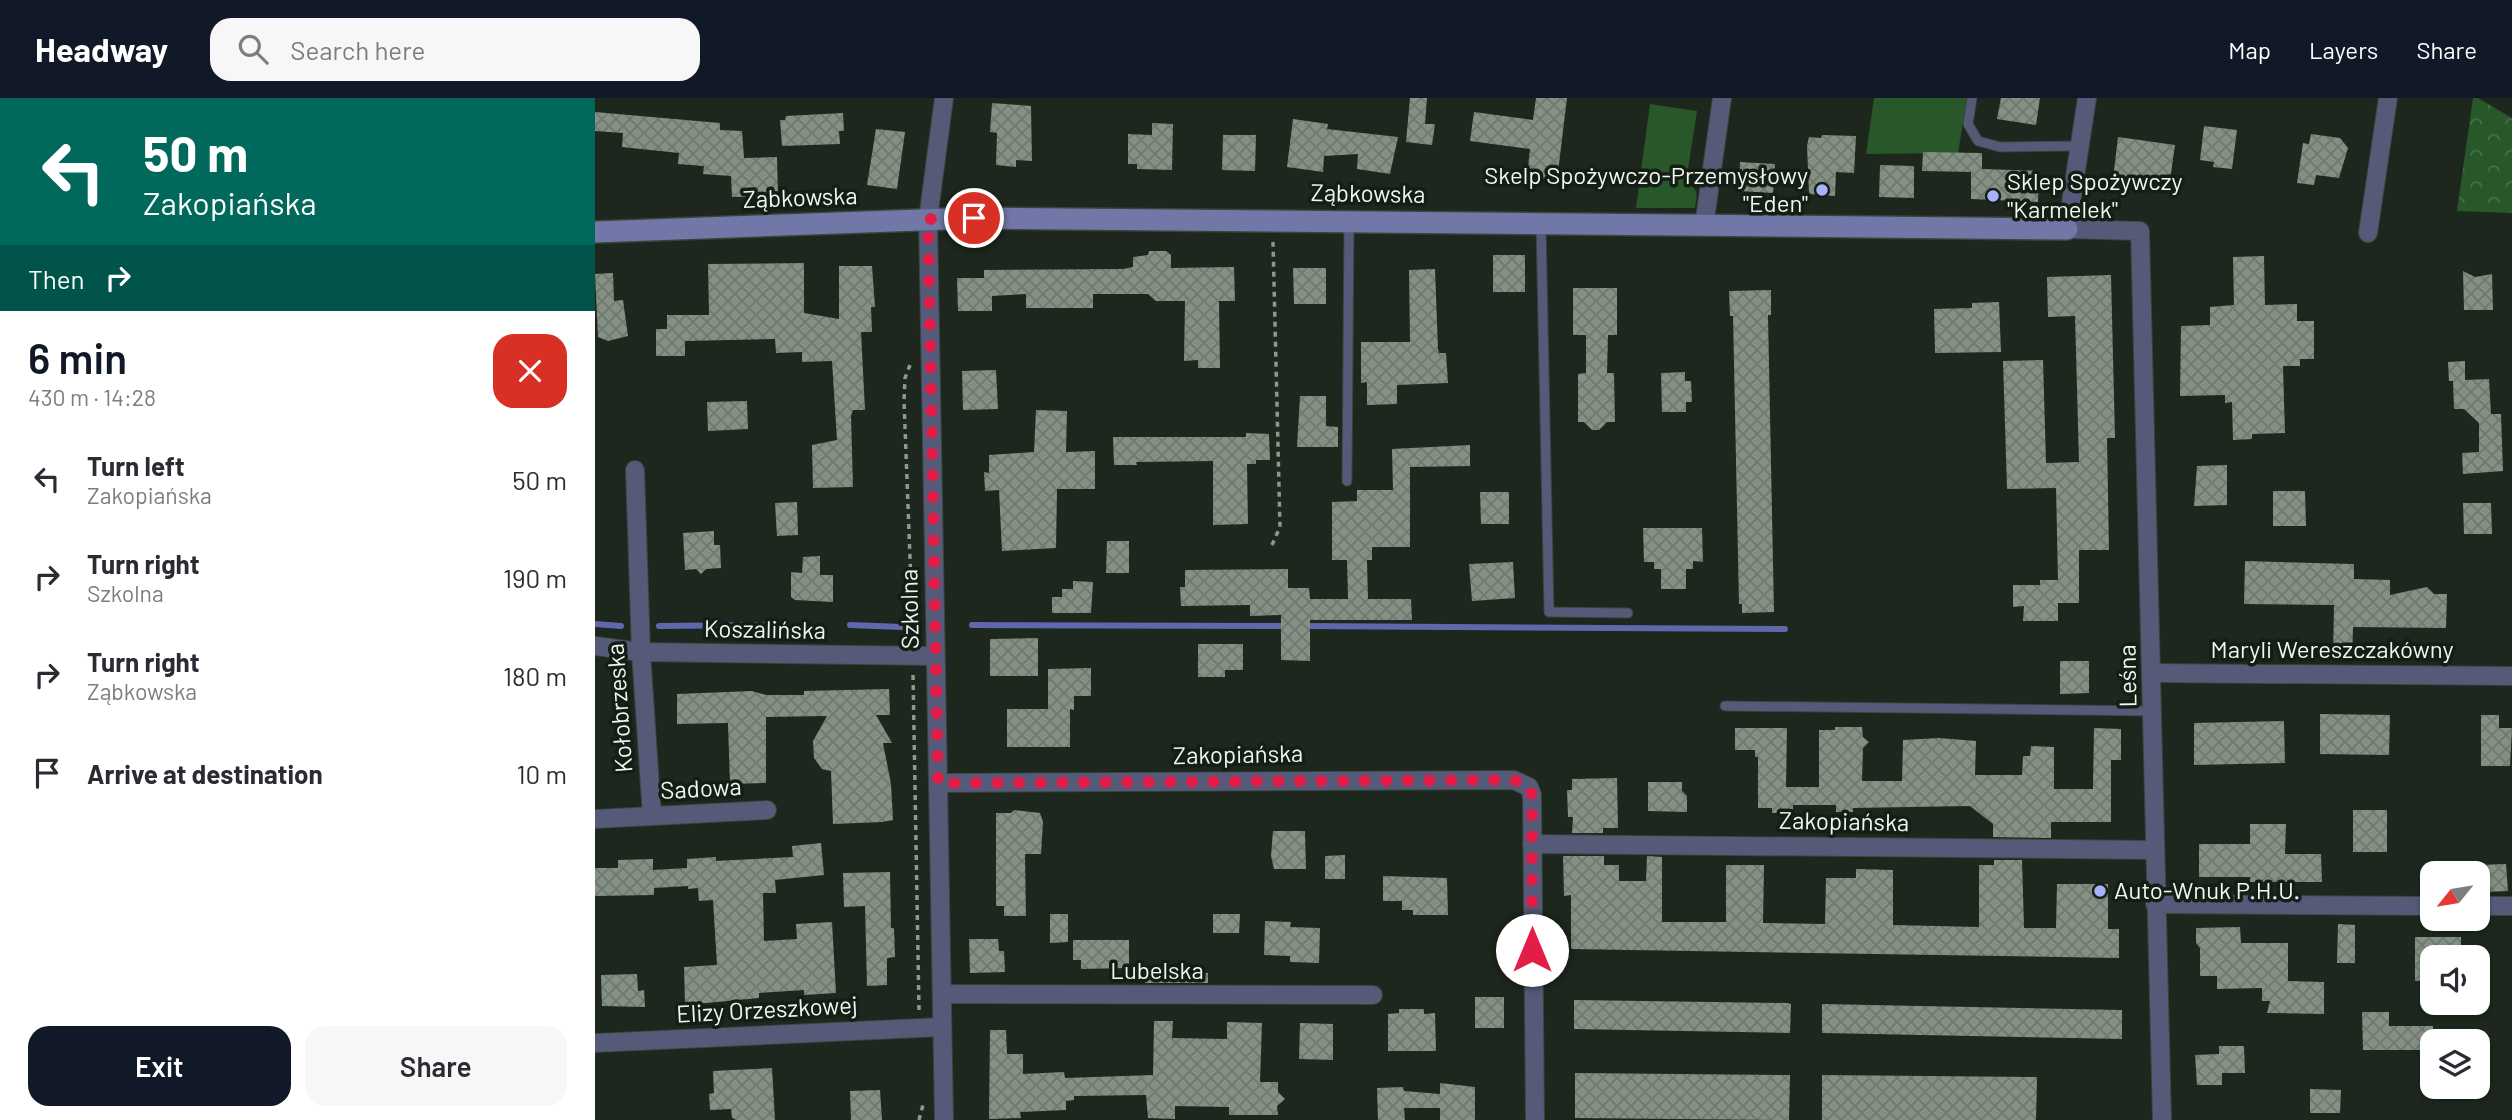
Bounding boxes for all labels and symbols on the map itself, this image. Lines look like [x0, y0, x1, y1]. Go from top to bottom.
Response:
place label: Skelp Spożywczo-Przemysłowy "Eden" [1484, 160, 1808, 217]
place label: Sklep Spożywczy "Karmelek" [2007, 166, 2183, 223]
street label: Ząbkowska [1310, 177, 1426, 208]
street label: Ząbkowska [742, 180, 858, 213]
marker: Skelp Spożywczo-Przemysłowy "Eden" [1814, 182, 1830, 198]
pin [944, 188, 1004, 248]
marker: Sklep Spożywczy "Karmelek" [1985, 188, 2001, 204]
street label: Szkolna [893, 569, 924, 649]
street label: Koszalińska [704, 613, 826, 644]
street label: Maryli Wereszczakówny [2211, 634, 2454, 663]
street label: Kołobrzeska [600, 643, 637, 774]
street label: Leśna [2111, 644, 2142, 708]
street label: Zakopiańska [1173, 738, 1303, 769]
street label: Sadowa [660, 771, 742, 804]
street label: Zakopiańska [1779, 805, 1909, 836]
north arrow [2420, 861, 2490, 931]
place label: Auto-Wnuk P.H.U. [2114, 875, 2300, 904]
marker: Auto-Wnuk P.H.U. [2092, 883, 2108, 899]
position arrow [1495, 913, 1569, 987]
street label: Lubelska [1110, 955, 1204, 984]
street label: Elizy Orzeszkowej [675, 989, 858, 1028]

